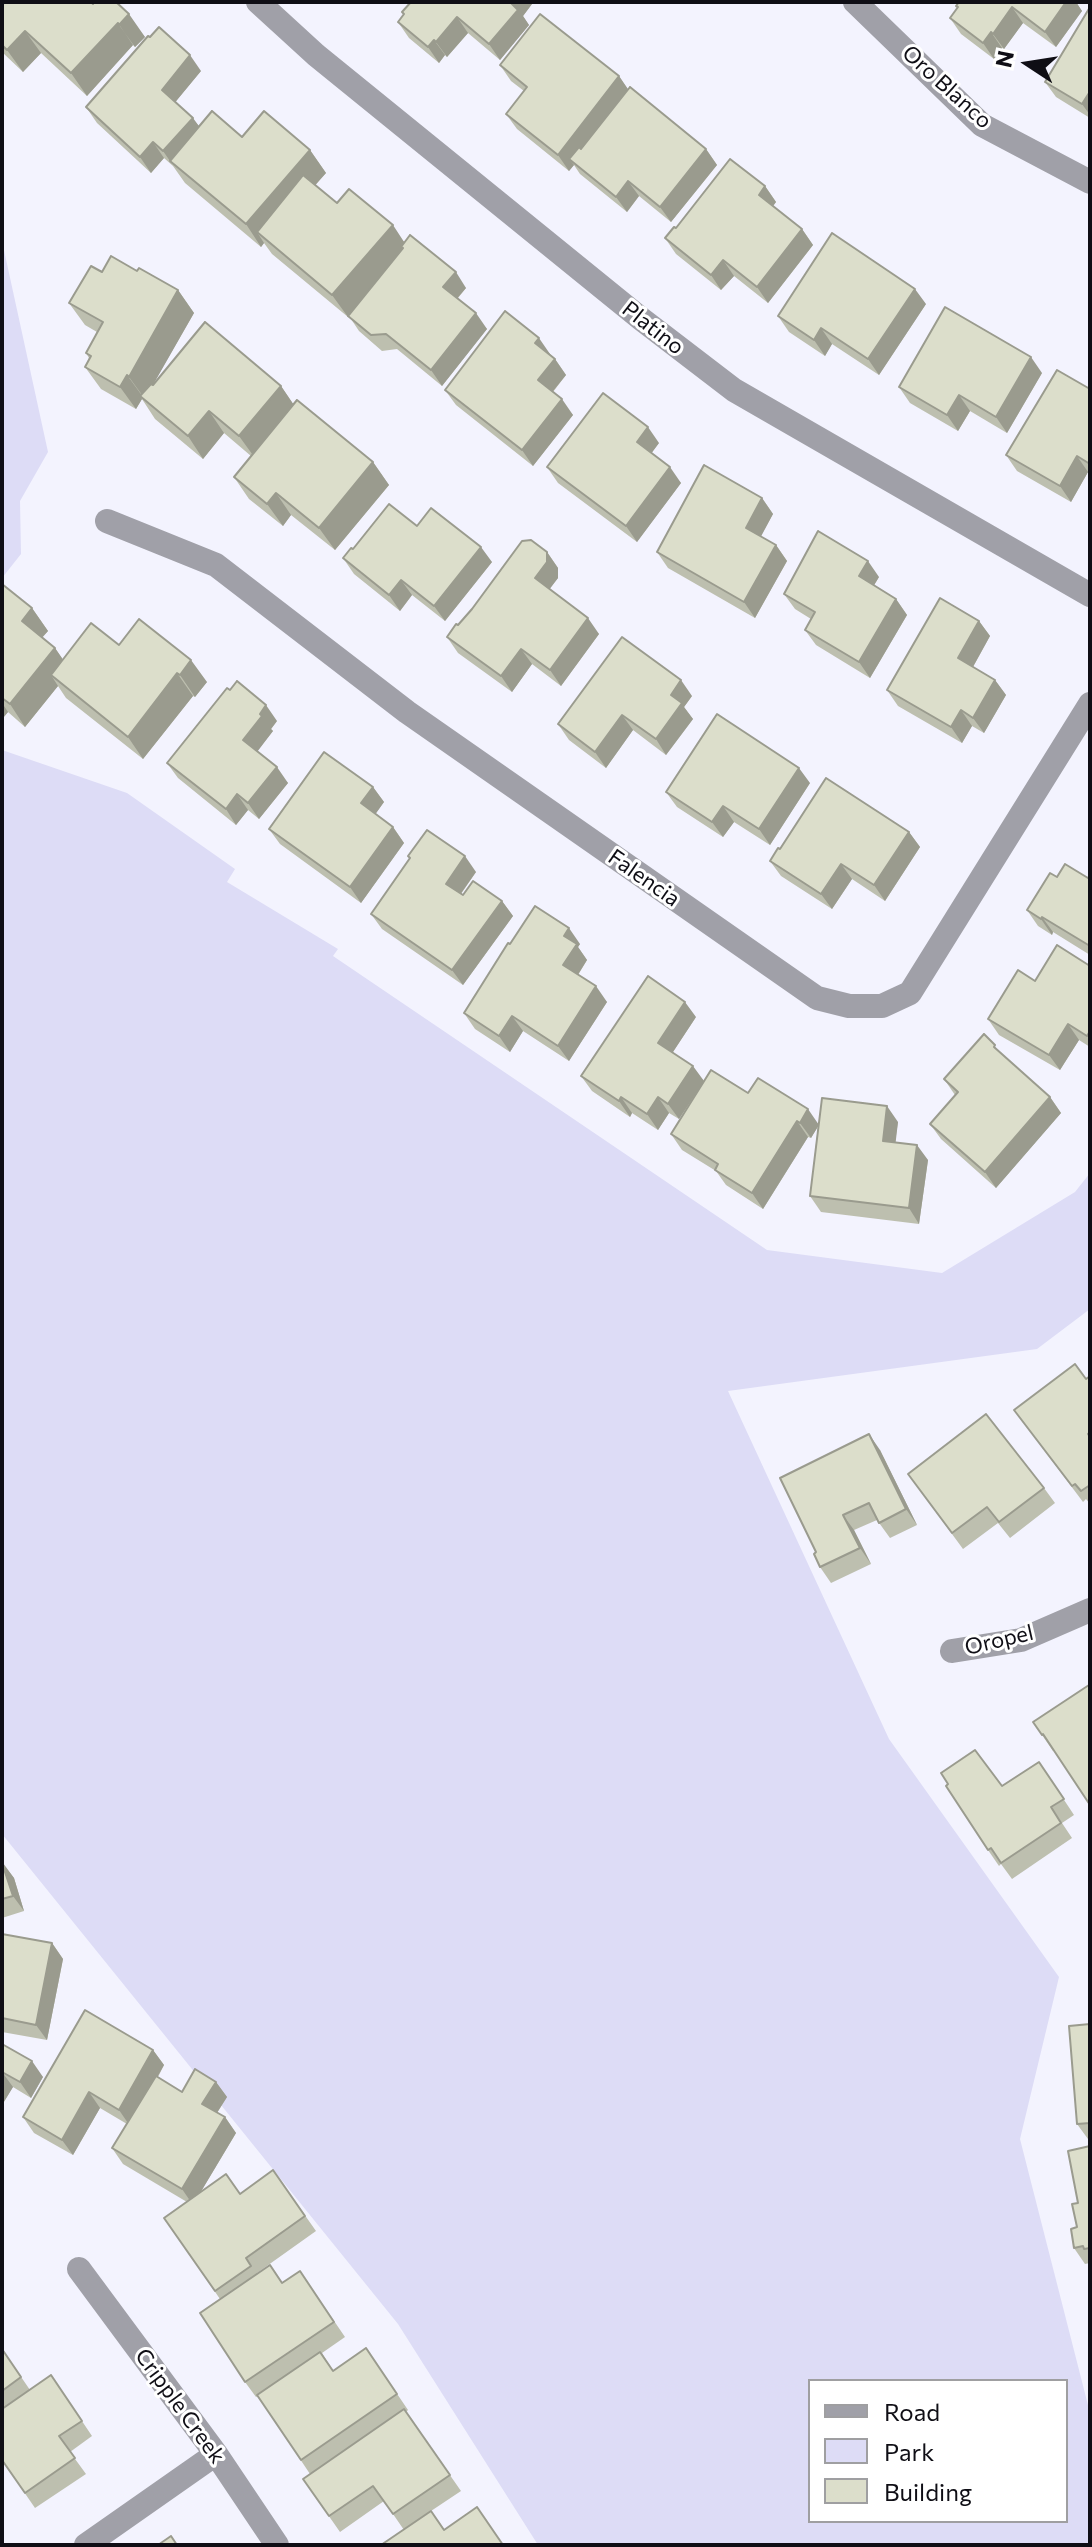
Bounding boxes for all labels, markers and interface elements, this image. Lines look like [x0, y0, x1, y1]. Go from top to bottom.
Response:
north arrow [988, 24, 1068, 104]
street label: Oro Blanco [897, 40, 997, 134]
text: N [989, 48, 1019, 70]
street label: Platino [617, 296, 689, 360]
street label: Falencia [603, 844, 685, 912]
street label: Oropel [962, 1619, 1036, 1661]
street label: Cripple Creek [129, 2343, 231, 2469]
legend [808, 2379, 1068, 2523]
text: Road [884, 2397, 940, 2426]
text: Park [884, 2437, 934, 2466]
text: Building [884, 2477, 972, 2506]

